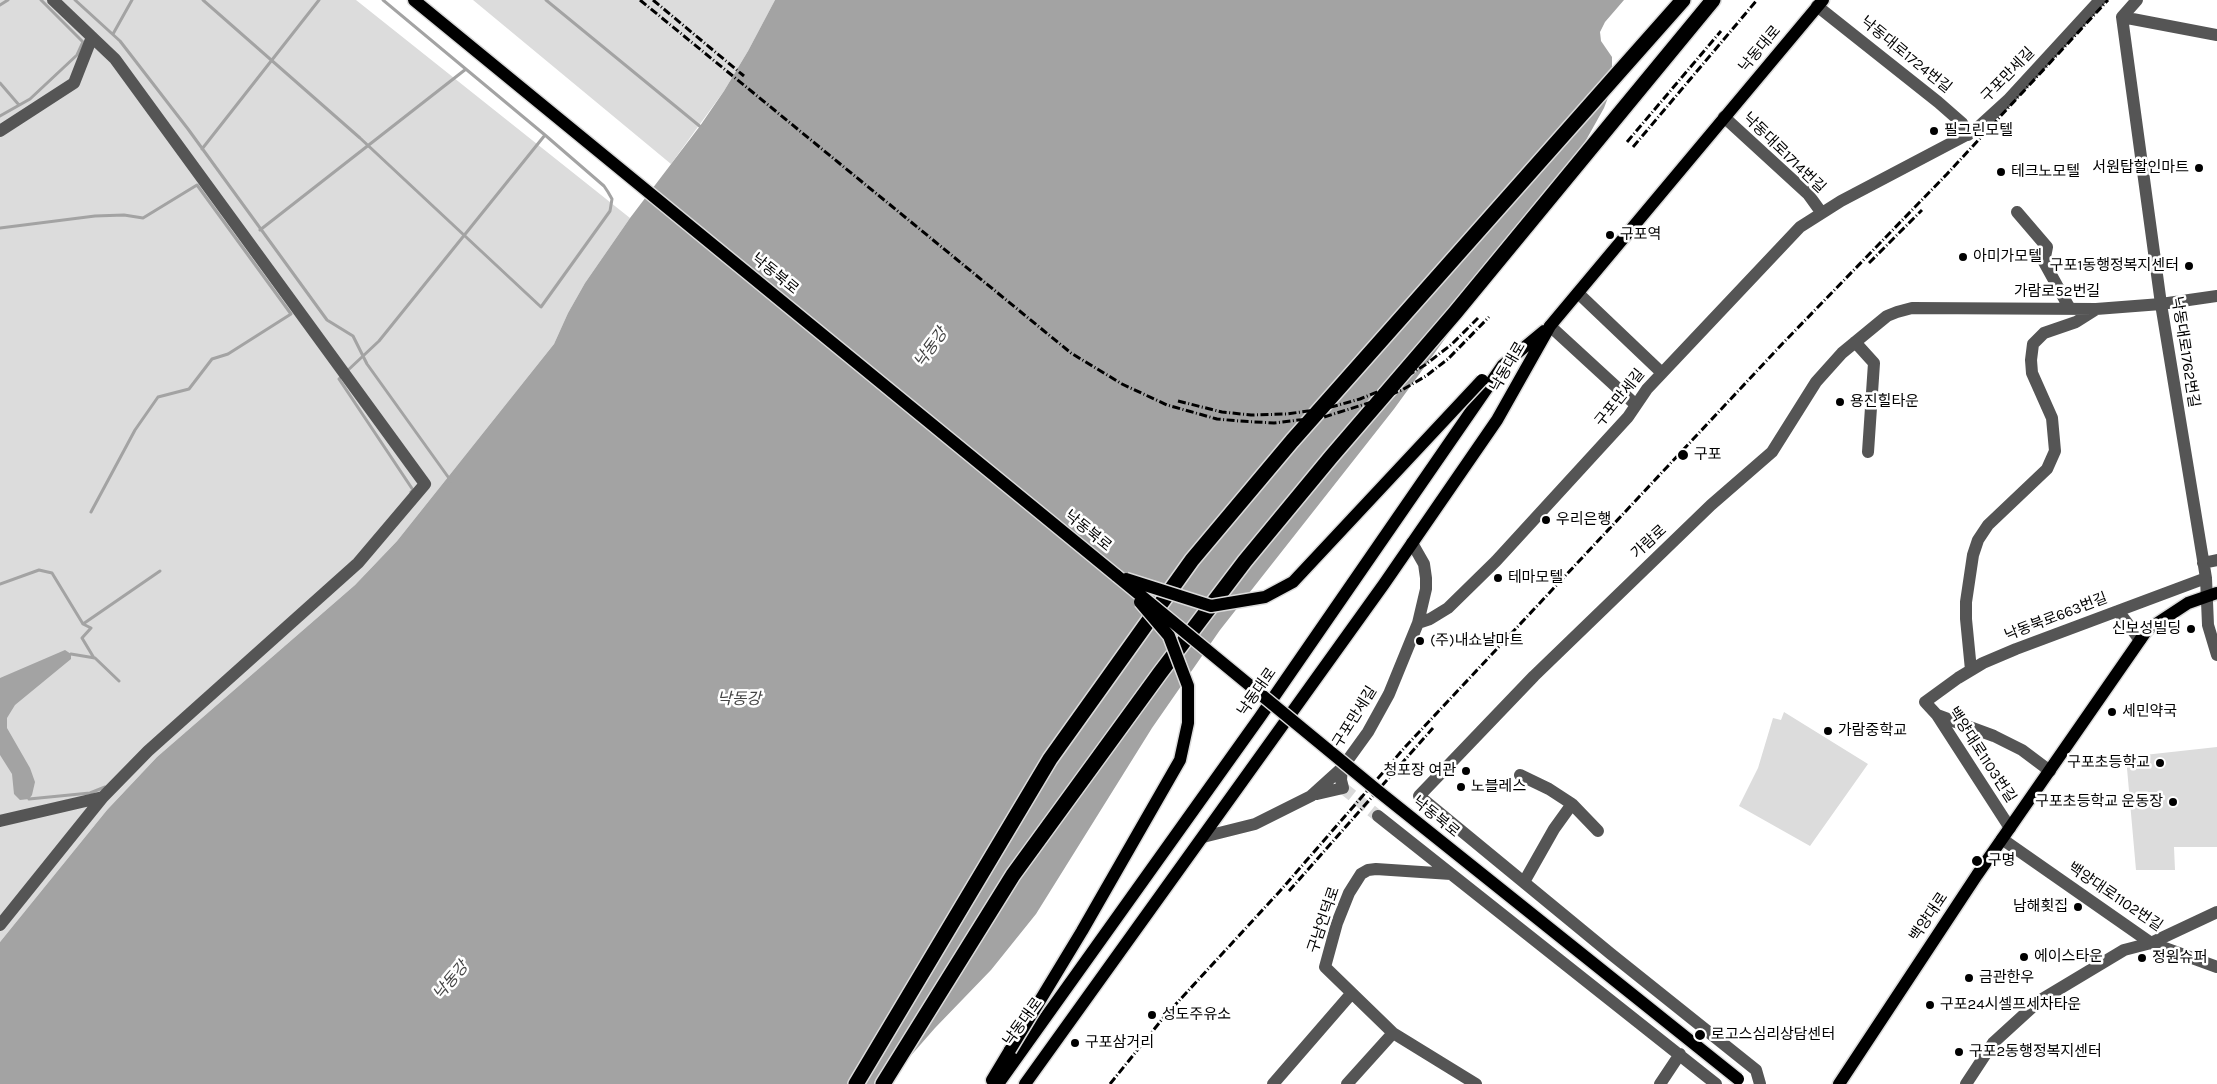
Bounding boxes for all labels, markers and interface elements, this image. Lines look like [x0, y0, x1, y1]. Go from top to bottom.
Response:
street label: 낙동대로1724번길 [1857, 13, 1955, 97]
street label: 낙동대로 [1735, 22, 1785, 76]
street label: 구포만세길 [1978, 44, 2038, 106]
street label: 낙동대로1714번길 [1739, 109, 1829, 197]
place label: 필그린모텔 [1944, 122, 2013, 140]
marker: 필그린모텔 [1928, 125, 1940, 137]
place label: 서원탑할인마트 [2092, 159, 2189, 177]
marker: 서원탑할인마트 [2193, 162, 2205, 174]
place label: 테크노모텔 [2011, 163, 2080, 181]
marker: 테크노모텔 [1995, 166, 2007, 178]
place label: 구포역 [1620, 226, 1661, 244]
marker: 구포역 [1604, 229, 1616, 241]
place label: 아미가모텔 [1973, 248, 2042, 266]
street label: 낙동북로 [748, 250, 802, 298]
marker: 아미가모텔 [1957, 251, 1969, 263]
place label: 구포1동행정복지센터 [2050, 257, 2179, 275]
marker: 구포1동행정복지센터 [2183, 260, 2195, 272]
street label: 가람로52번길 [2014, 283, 2100, 301]
street label: 낙동대로1762번길 [2167, 295, 2203, 409]
water label: 낙동강 [910, 324, 952, 372]
street label: 낙동대로 [1486, 339, 1530, 395]
street label: 구포만세길 [1591, 366, 1649, 430]
place label: 용진힐타운 [1850, 393, 1919, 411]
marker: 용진힐타운 [1834, 396, 1846, 408]
place label: 구포 [1694, 446, 1722, 464]
marker: 구포 [1676, 448, 1690, 462]
street label: 낙동북로 [1061, 507, 1115, 555]
place label: 우리은행 [1556, 511, 1611, 529]
marker: 우리은행 [1540, 514, 1552, 526]
street label: 가람로 [1628, 521, 1670, 563]
place label: 테마모텔 [1508, 569, 1563, 587]
marker: 테마모텔 [1492, 572, 1504, 584]
street label: 낙동북로663번길 [2002, 589, 2110, 645]
place label: 신보성빌딩 [2112, 620, 2181, 638]
marker: 신보성빌딩 [2185, 623, 2197, 635]
place label: (주)내쇼날마트 [1430, 632, 1523, 650]
marker: (주)내쇼날마트 [1414, 635, 1426, 647]
street label: 낙동대로 [1234, 664, 1280, 720]
street label: 구포만세길 [1329, 683, 1381, 751]
water label: 낙동강 [717, 689, 761, 709]
place label: 세민약국 [2122, 703, 2177, 721]
street label: 백양대로1103번길 [1944, 704, 2020, 806]
marker: 세민약국 [2106, 706, 2118, 718]
place label: 가람중학교 [1838, 722, 1907, 740]
marker: 가람중학교 [1822, 725, 1834, 737]
place label: 구포초등학교 [2067, 754, 2150, 772]
marker: 구포초등학교 [2154, 757, 2166, 769]
place label: 청포장 여관 [1383, 762, 1456, 780]
marker: 청포장 여관 [1460, 765, 1472, 777]
place label: 노블레스 [1471, 778, 1526, 796]
marker: 노블레스 [1455, 781, 1467, 793]
street label: 낙동북로 [1409, 793, 1463, 841]
place label: 구포초등학교 운동장 [2035, 793, 2163, 811]
marker: 구포초등학교 운동장 [2167, 796, 2179, 808]
place label: 구명 [1988, 852, 2016, 870]
marker: 구명 [1970, 854, 1984, 868]
street label: 백양대로1102번길 [2064, 859, 2166, 935]
street label: 구남언덕로 [1304, 884, 1344, 956]
street label: 백양대로 [1906, 889, 1952, 945]
place label: 남해횟집 [2013, 898, 2068, 916]
marker: 남해횟집 [2072, 901, 2084, 913]
place label: 에이스타운 [2034, 948, 2103, 966]
place label: 정원슈퍼 [2152, 949, 2207, 967]
marker: 에이스타운 [2018, 951, 2030, 963]
marker: 정원슈퍼 [2136, 952, 2148, 964]
water label: 낙동강 [429, 958, 473, 1004]
place label: 금관한우 [1979, 969, 2034, 987]
marker: 금관한우 [1963, 972, 1975, 984]
street label: 낙동대로 [999, 994, 1047, 1050]
place label: 구포24시셀프세차타운 [1940, 996, 2081, 1014]
marker: 구포24시셀프세차타운 [1924, 999, 1936, 1011]
place label: 성도주유소 [1162, 1006, 1231, 1024]
marker: 성도주유소 [1146, 1009, 1158, 1021]
place label: 로고스심리상담센터 [1711, 1026, 1835, 1044]
marker: 로고스심리상담센터 [1693, 1028, 1707, 1042]
place label: 구포삼거리 [1085, 1034, 1154, 1052]
marker: 구포삼거리 [1069, 1037, 1081, 1049]
place label: 구포2동행정복지센터 [1969, 1043, 2102, 1061]
marker: 구포2동행정복지센터 [1953, 1046, 1965, 1058]

